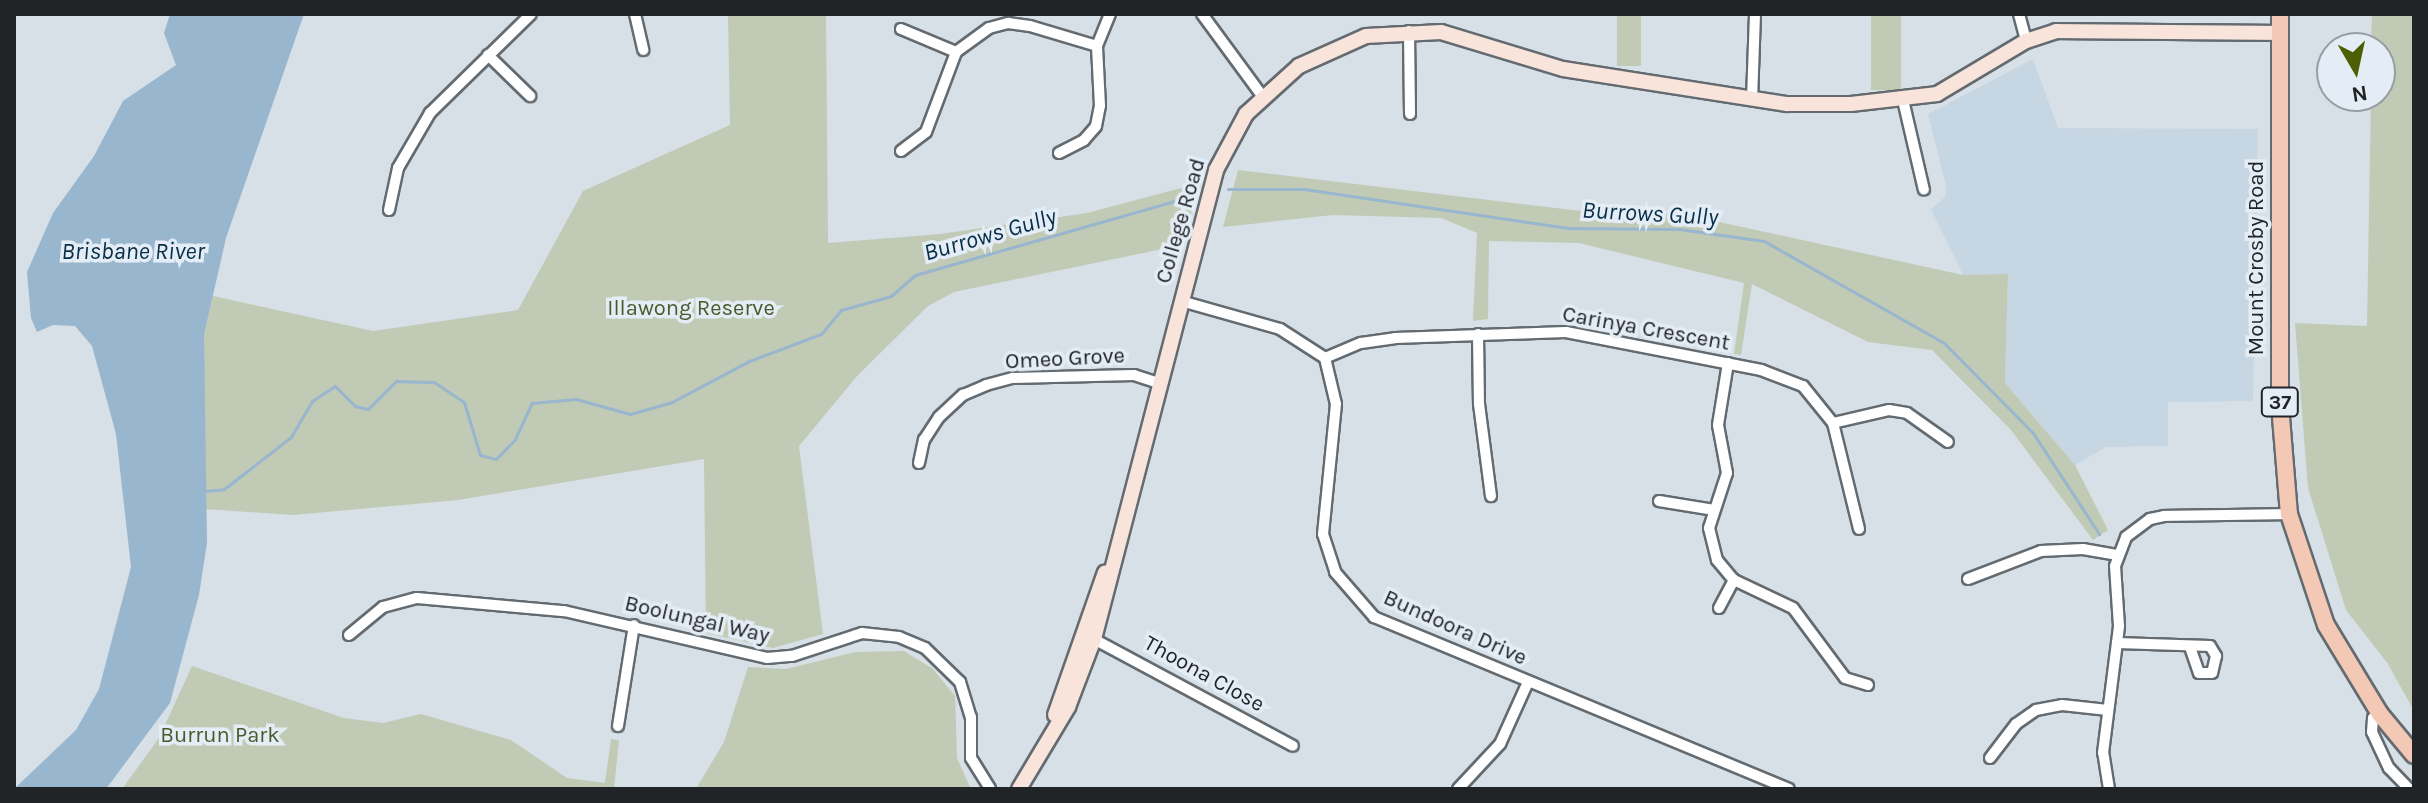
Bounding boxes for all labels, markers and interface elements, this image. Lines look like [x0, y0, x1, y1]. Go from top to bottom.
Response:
north arrow [2316, 32, 2396, 112]
text: N [2350, 80, 2369, 108]
street label: College Road [1151, 155, 1211, 287]
street label: Mount Crosby Road [2244, 161, 2270, 355]
water label: Burrows Gully [1581, 196, 1719, 232]
water label: Burrows Gully [920, 202, 1060, 268]
water label: Brisbane River [61, 238, 205, 266]
park label: Illawong Reserve [607, 296, 775, 322]
street label: Carinya Crescent [1560, 301, 1732, 357]
street label: Omeo Grove [1004, 343, 1126, 375]
road number: 37 [2260, 386, 2300, 418]
street label: Bundoora Drive [1379, 585, 1531, 671]
street label: Boolungal Way [622, 591, 772, 649]
street label: Thoona Close [1139, 630, 1269, 718]
park label: Burrun Park [160, 723, 280, 749]

